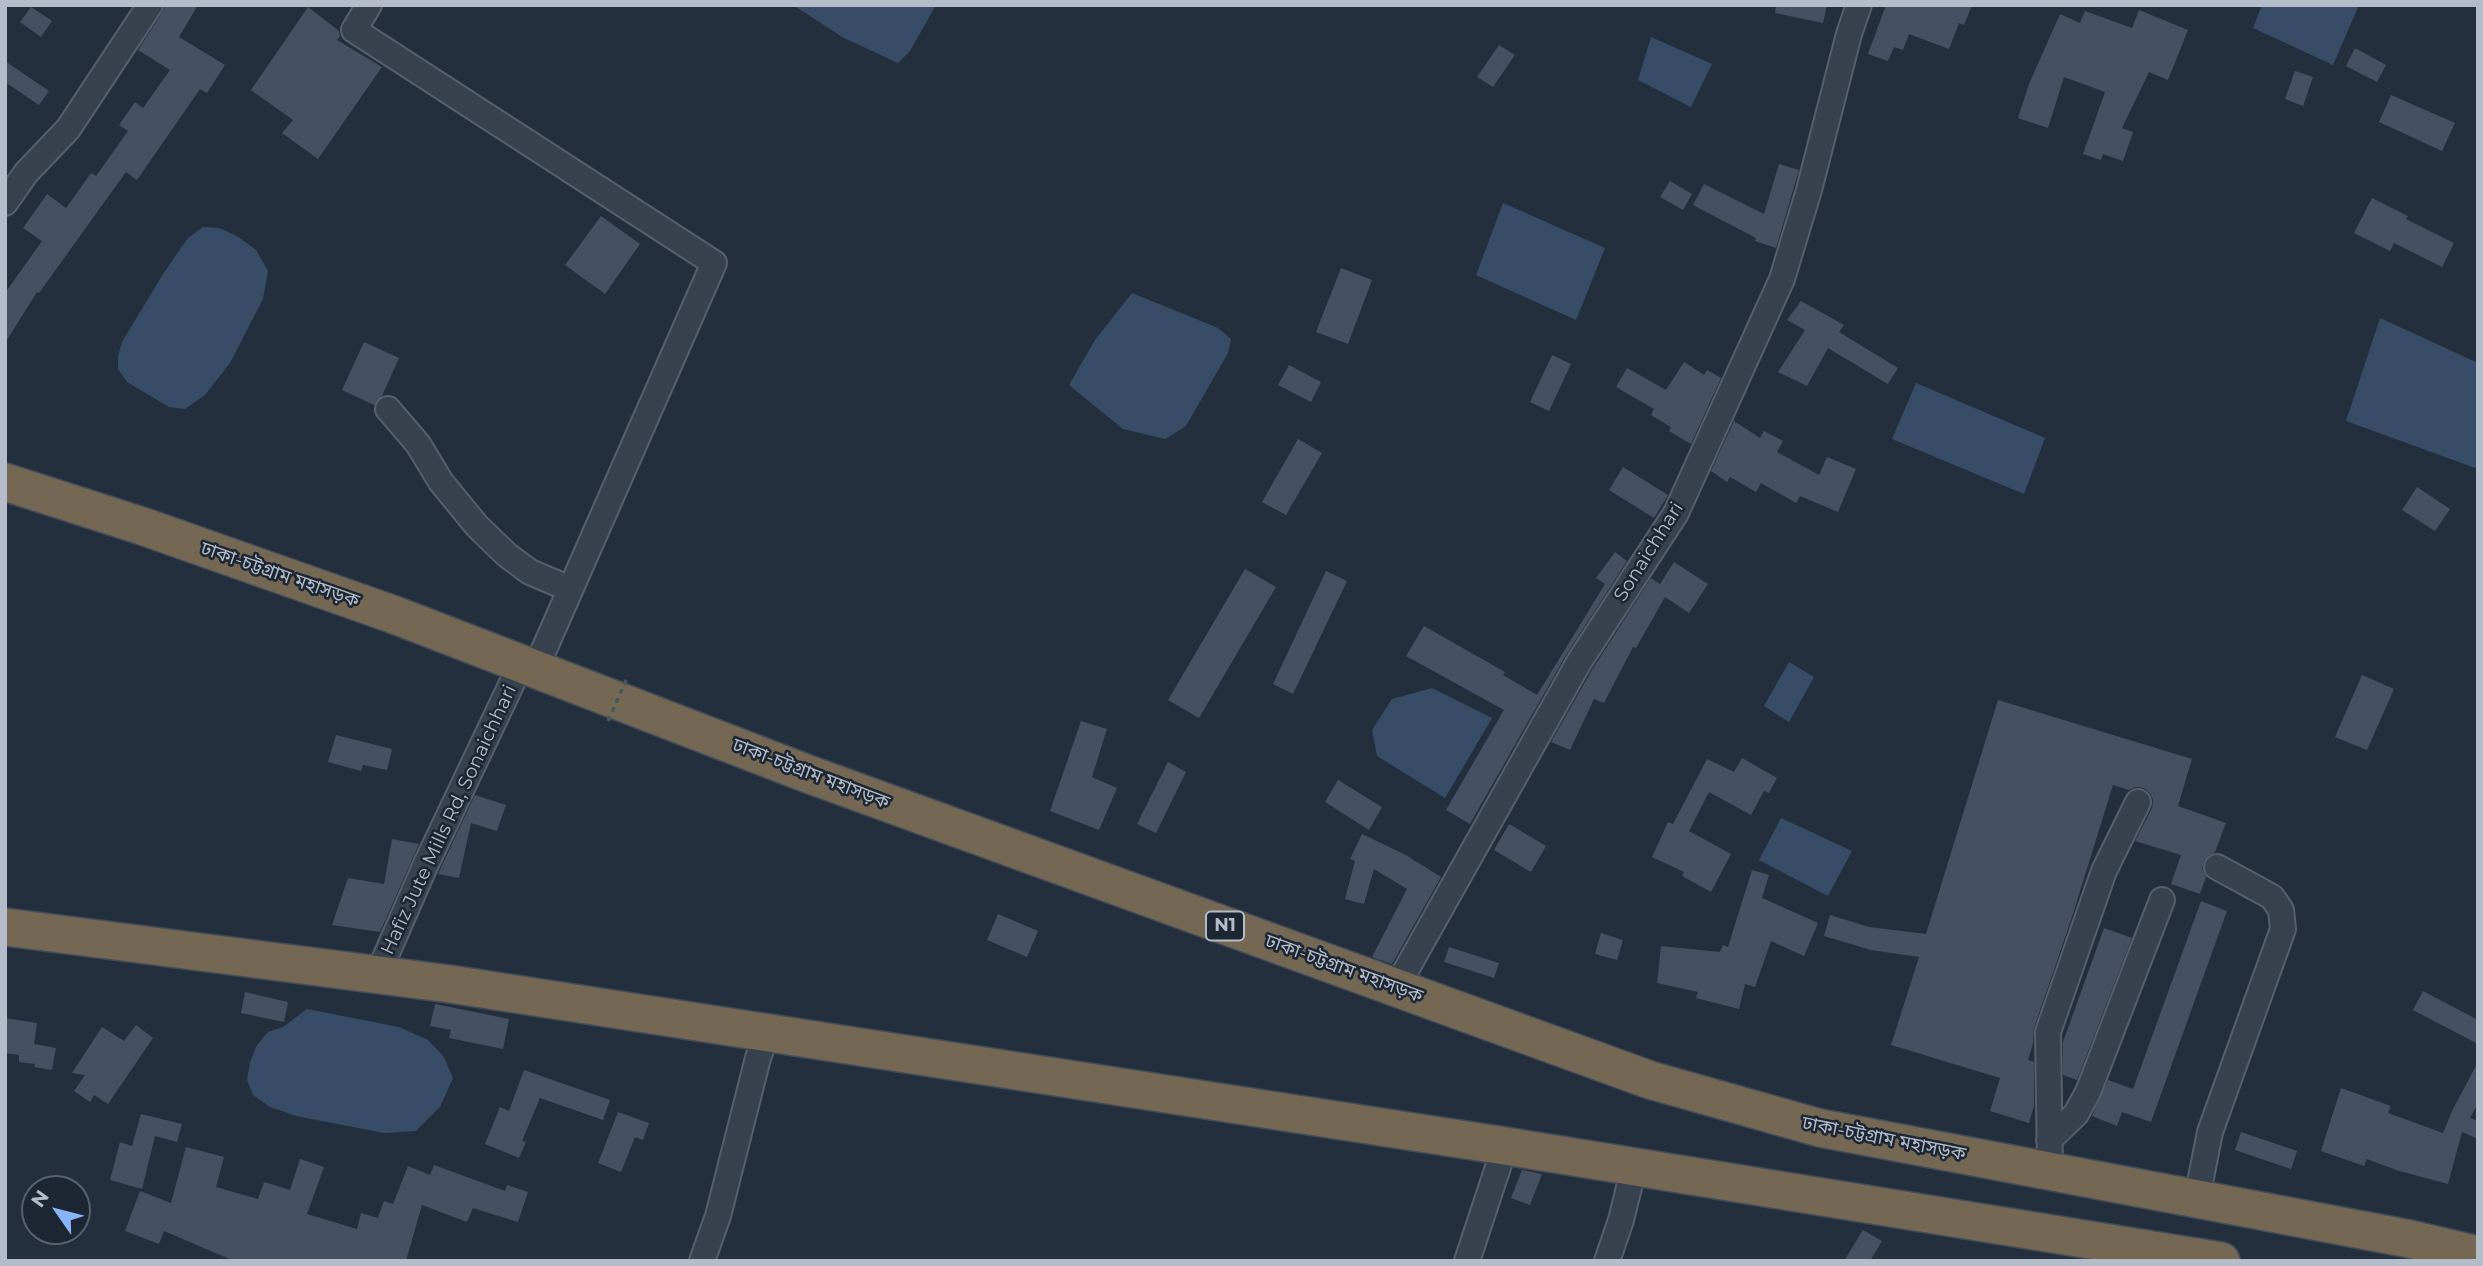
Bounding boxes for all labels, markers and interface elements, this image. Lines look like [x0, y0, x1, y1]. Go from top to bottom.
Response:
street label: Sonaichhari [1609, 498, 1689, 606]
street label: ঢাকা-চট্টগ্রাম মহাসড়ক [198, 537, 362, 613]
street label: Hafiz Jute Mills Rd, Sonaichhari [376, 681, 522, 959]
street label: ঢাকা-চট্টগ্রাম মহাসড়ক [729, 734, 893, 814]
road number: N1 [1206, 911, 1244, 940]
street label: ঢাকা-চট্টগ্রাম মহাসড়ক [1262, 930, 1426, 1008]
street label: ঢাকা-চট্টগ্রাম মহাসড়ক [1800, 1112, 1968, 1166]
north arrow [21, 1175, 91, 1245]
text: N [26, 1186, 54, 1212]

